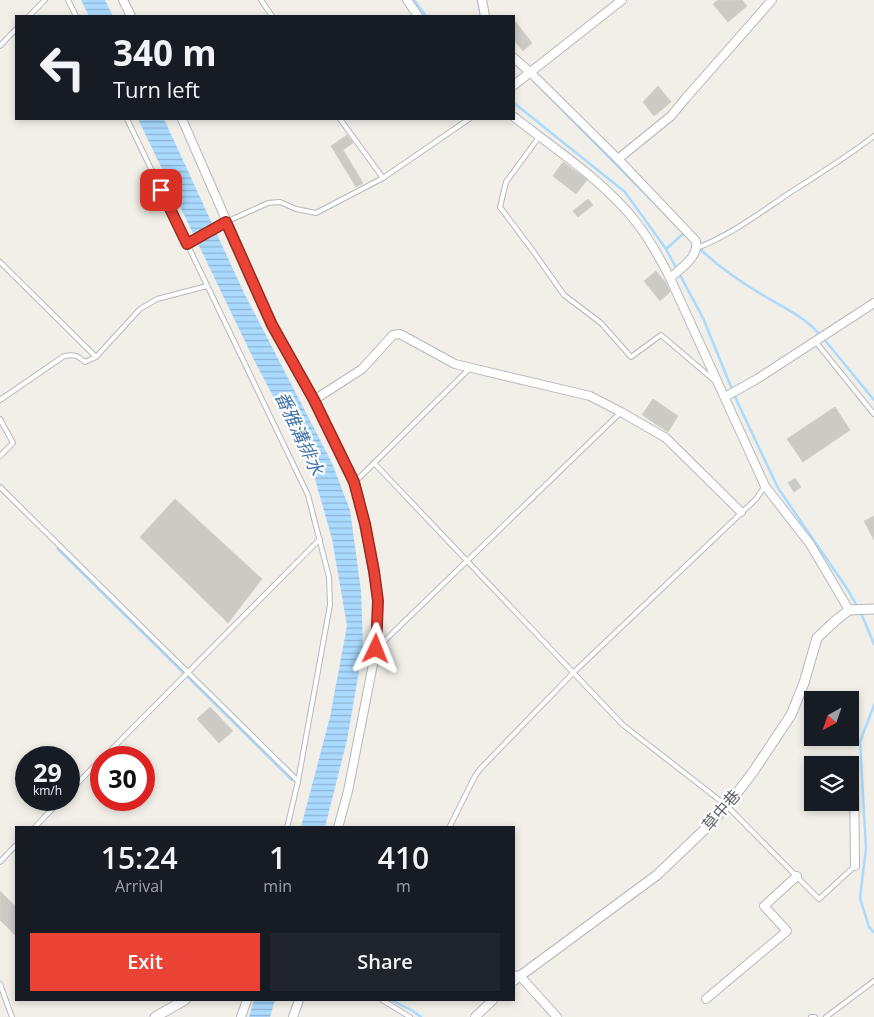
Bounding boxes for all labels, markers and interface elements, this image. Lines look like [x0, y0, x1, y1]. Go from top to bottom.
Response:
text: 340 m [113, 29, 217, 76]
icon: left [30, 35, 95, 100]
text: Turn left [113, 74, 200, 104]
pin [140, 169, 182, 211]
icon: arrive [147, 176, 175, 204]
water label: 番雅溝排水 [270, 387, 330, 480]
position arrow [349, 622, 401, 674]
north arrow [804, 691, 859, 746]
map controls [804, 691, 859, 811]
speed limit sign: 30 [90, 746, 155, 811]
text: 29 [33, 755, 62, 789]
button: layers [804, 756, 859, 811]
text: km/h [33, 782, 62, 799]
street label: 草中巷 [697, 785, 745, 835]
text: 15:24 [101, 837, 178, 878]
text: 1 [269, 837, 286, 878]
text: 410 [378, 837, 429, 878]
text: Arrival [115, 875, 163, 897]
text: min [263, 875, 292, 897]
text: m [396, 875, 411, 897]
button: Exit [30, 933, 260, 991]
button: Share [270, 933, 500, 991]

